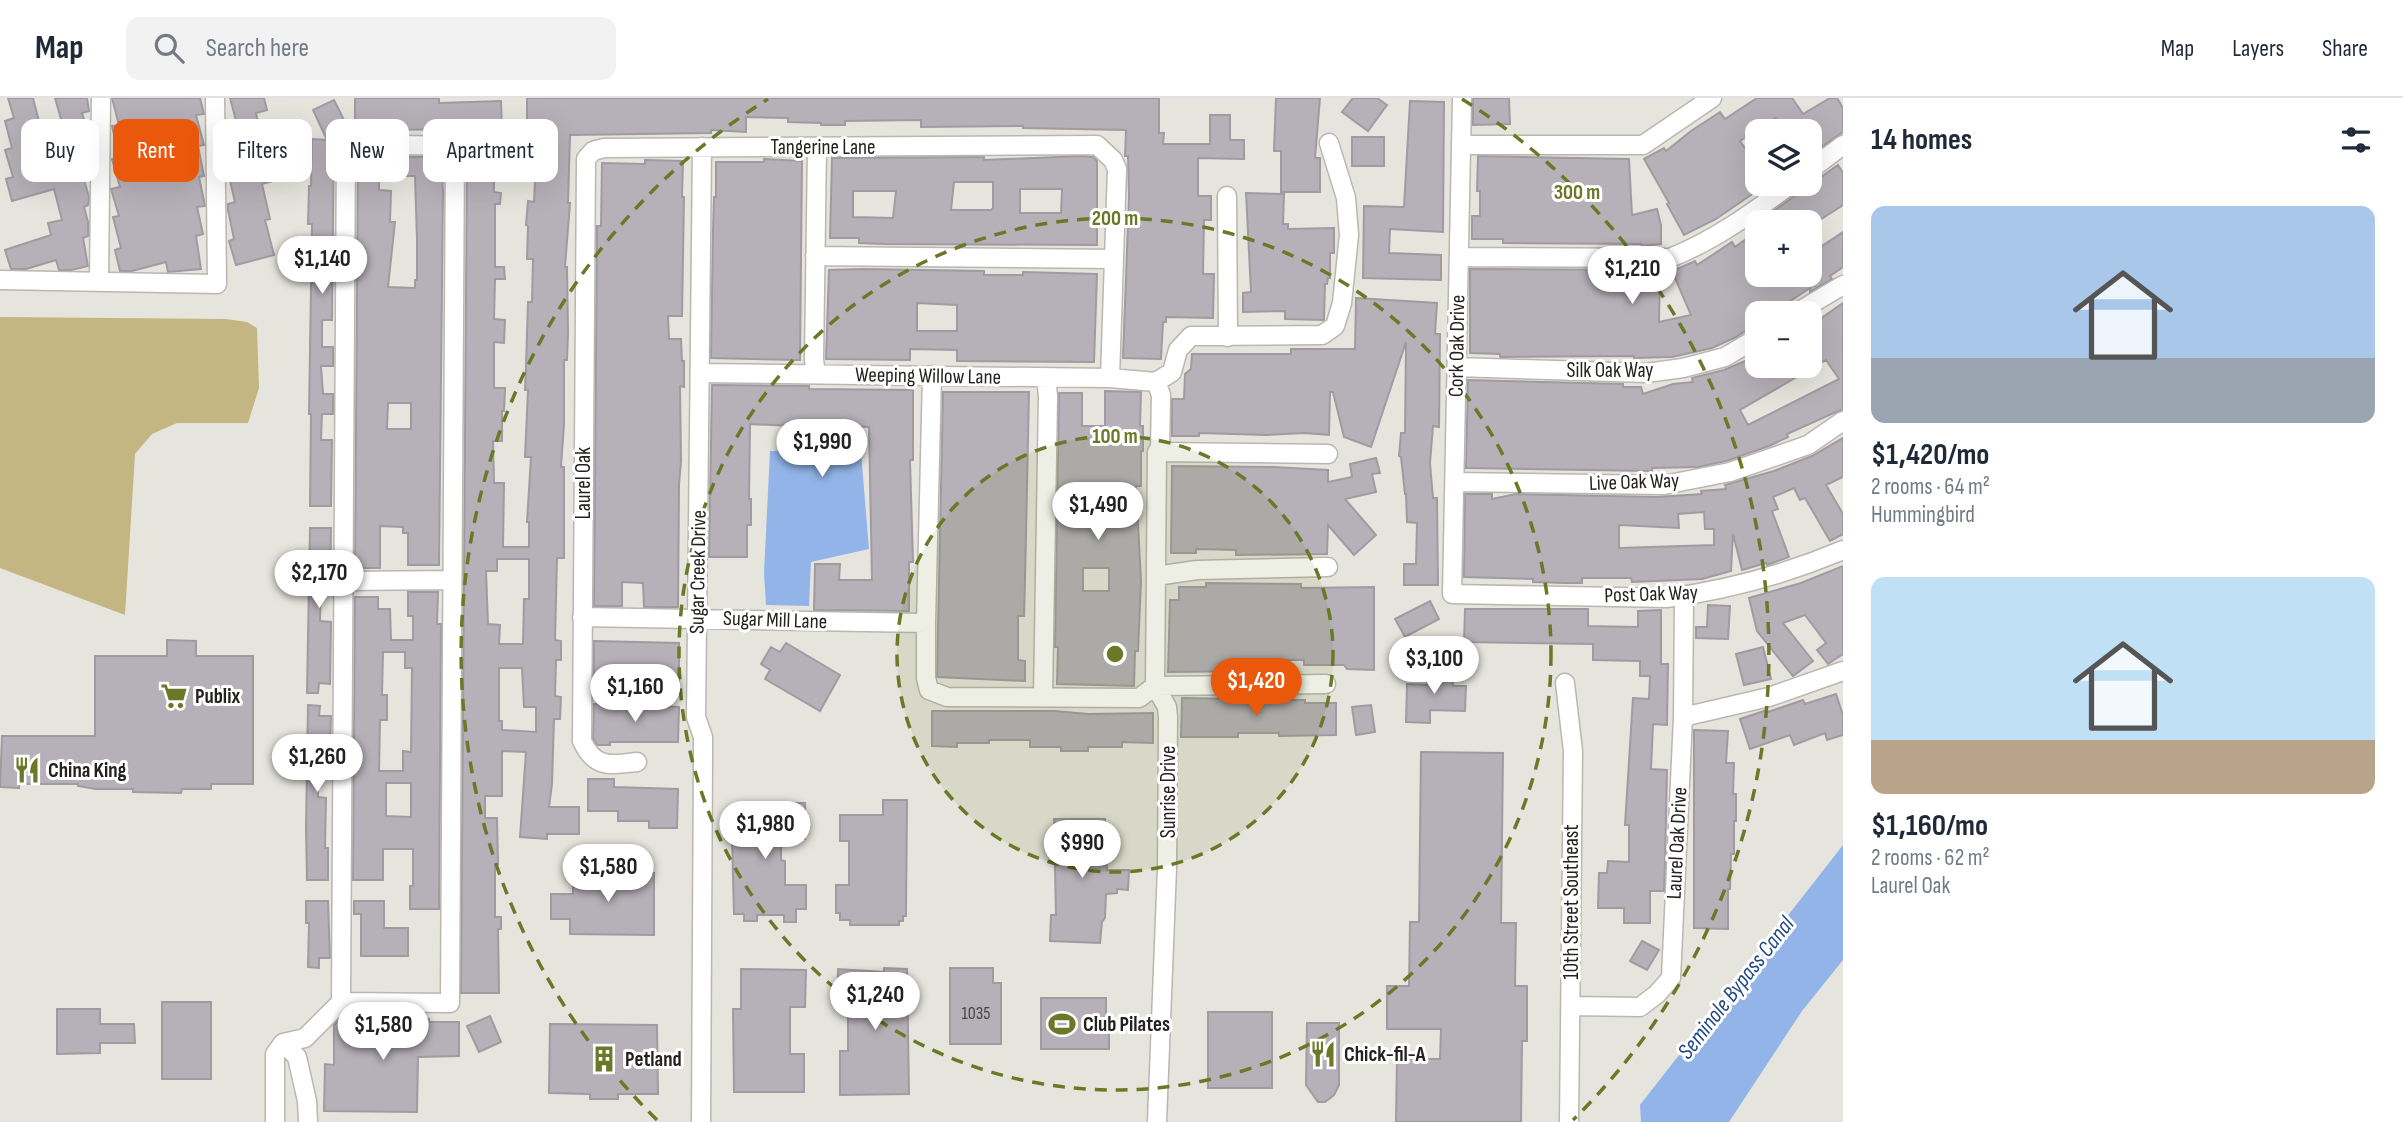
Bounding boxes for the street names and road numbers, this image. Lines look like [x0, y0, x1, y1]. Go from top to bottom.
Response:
street label: Tangerine Lane [771, 135, 875, 160]
street label: Cork Oak Drive [1444, 295, 1470, 397]
street label: Silk Oak Way [1567, 358, 1653, 383]
street label: Weeping Willow Lane [855, 362, 1001, 390]
street label: Laurel Oak [571, 447, 596, 519]
street label: Live Oak Way [1588, 468, 1680, 496]
street label: Sugar Creek Drive [684, 510, 712, 634]
street label: Post Oak Way [1604, 580, 1698, 608]
street label: Sugar Mill Lane [723, 606, 827, 634]
street label: Sunrise Drive [1156, 746, 1181, 838]
street label: Laurel Oak Drive [1662, 786, 1692, 900]
street label: 10th Street Southeast [1559, 824, 1584, 980]

